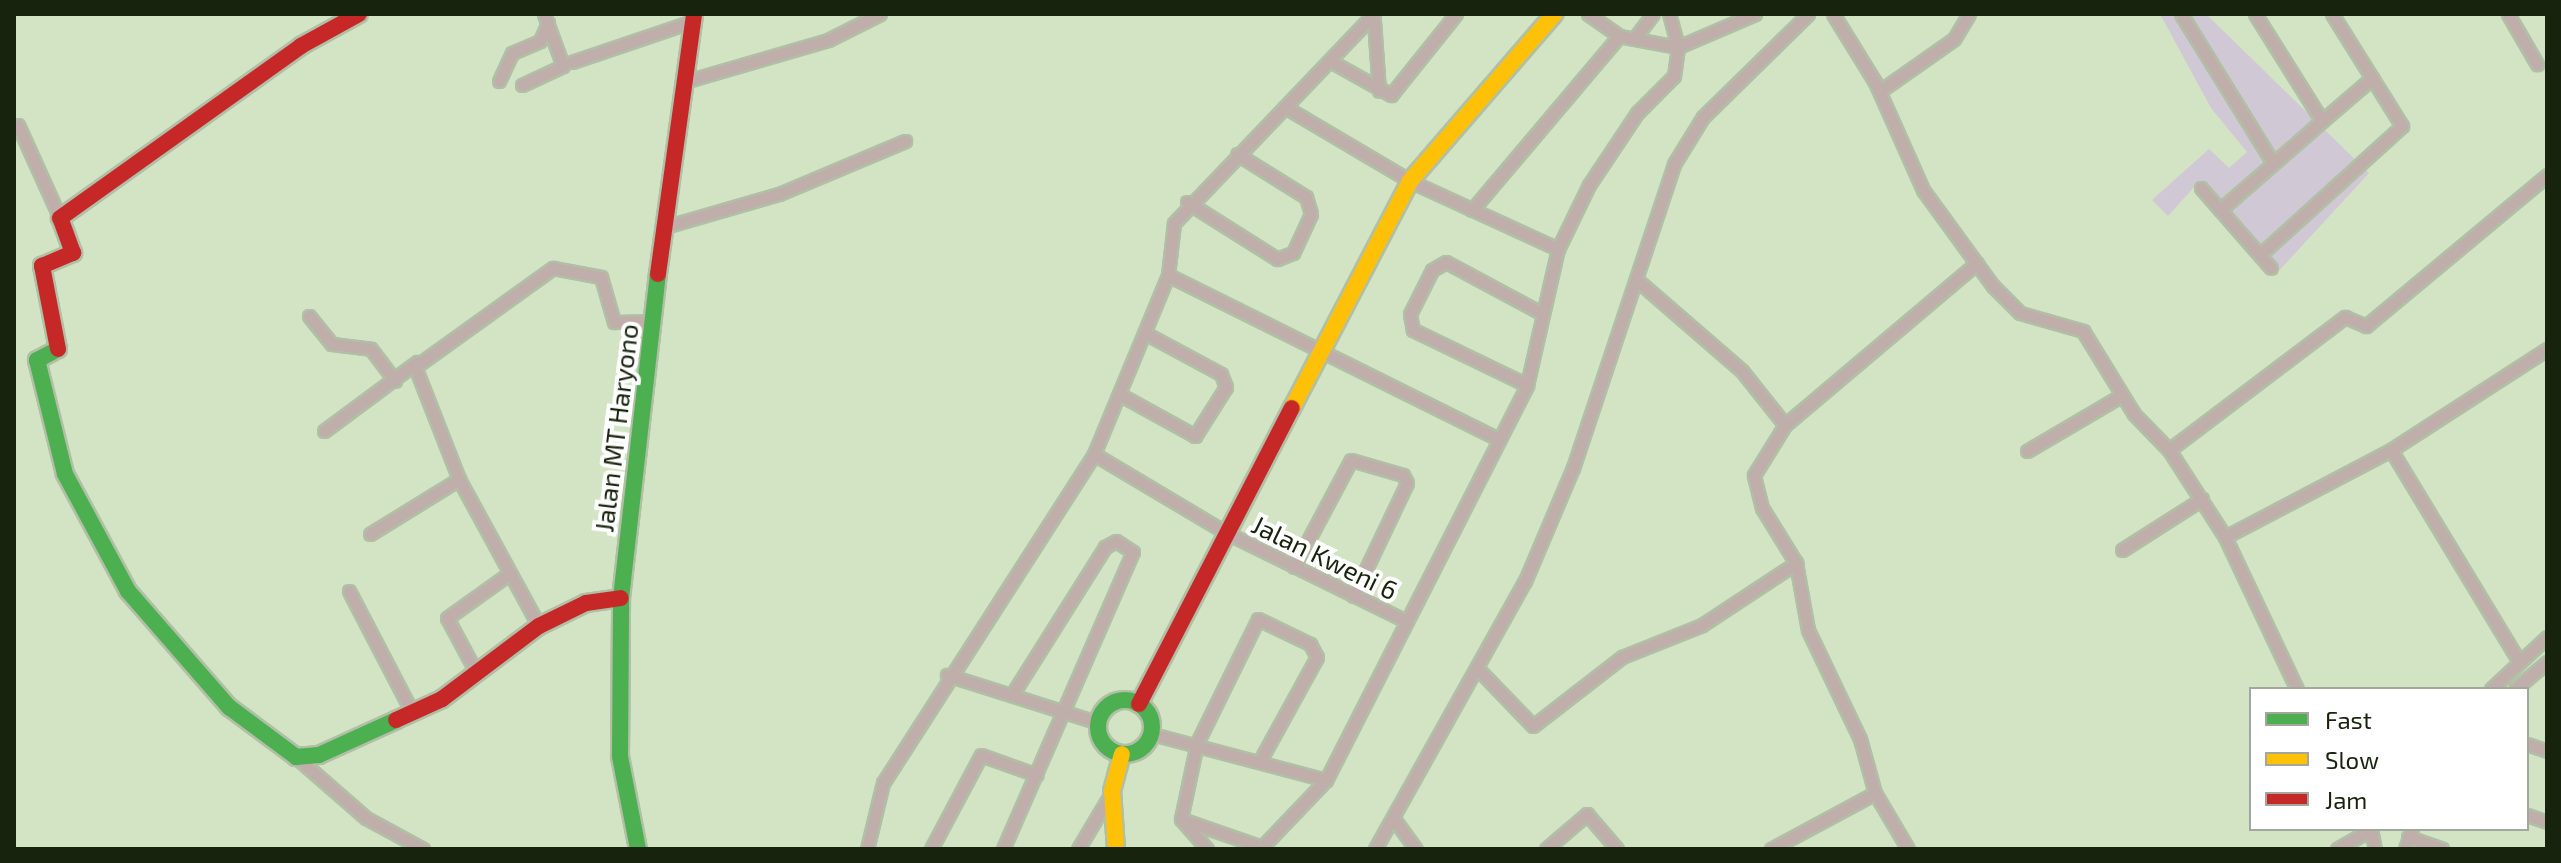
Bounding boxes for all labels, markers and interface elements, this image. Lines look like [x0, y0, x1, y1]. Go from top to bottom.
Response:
street label: Jalan MT Haryono [588, 322, 644, 534]
street label: Jalan Kweni 6 [1247, 508, 1403, 606]
legend [2249, 687, 2529, 831]
text: Fast [2325, 705, 2372, 734]
text: Slow [2325, 745, 2379, 774]
text: Jam [2325, 785, 2367, 814]

